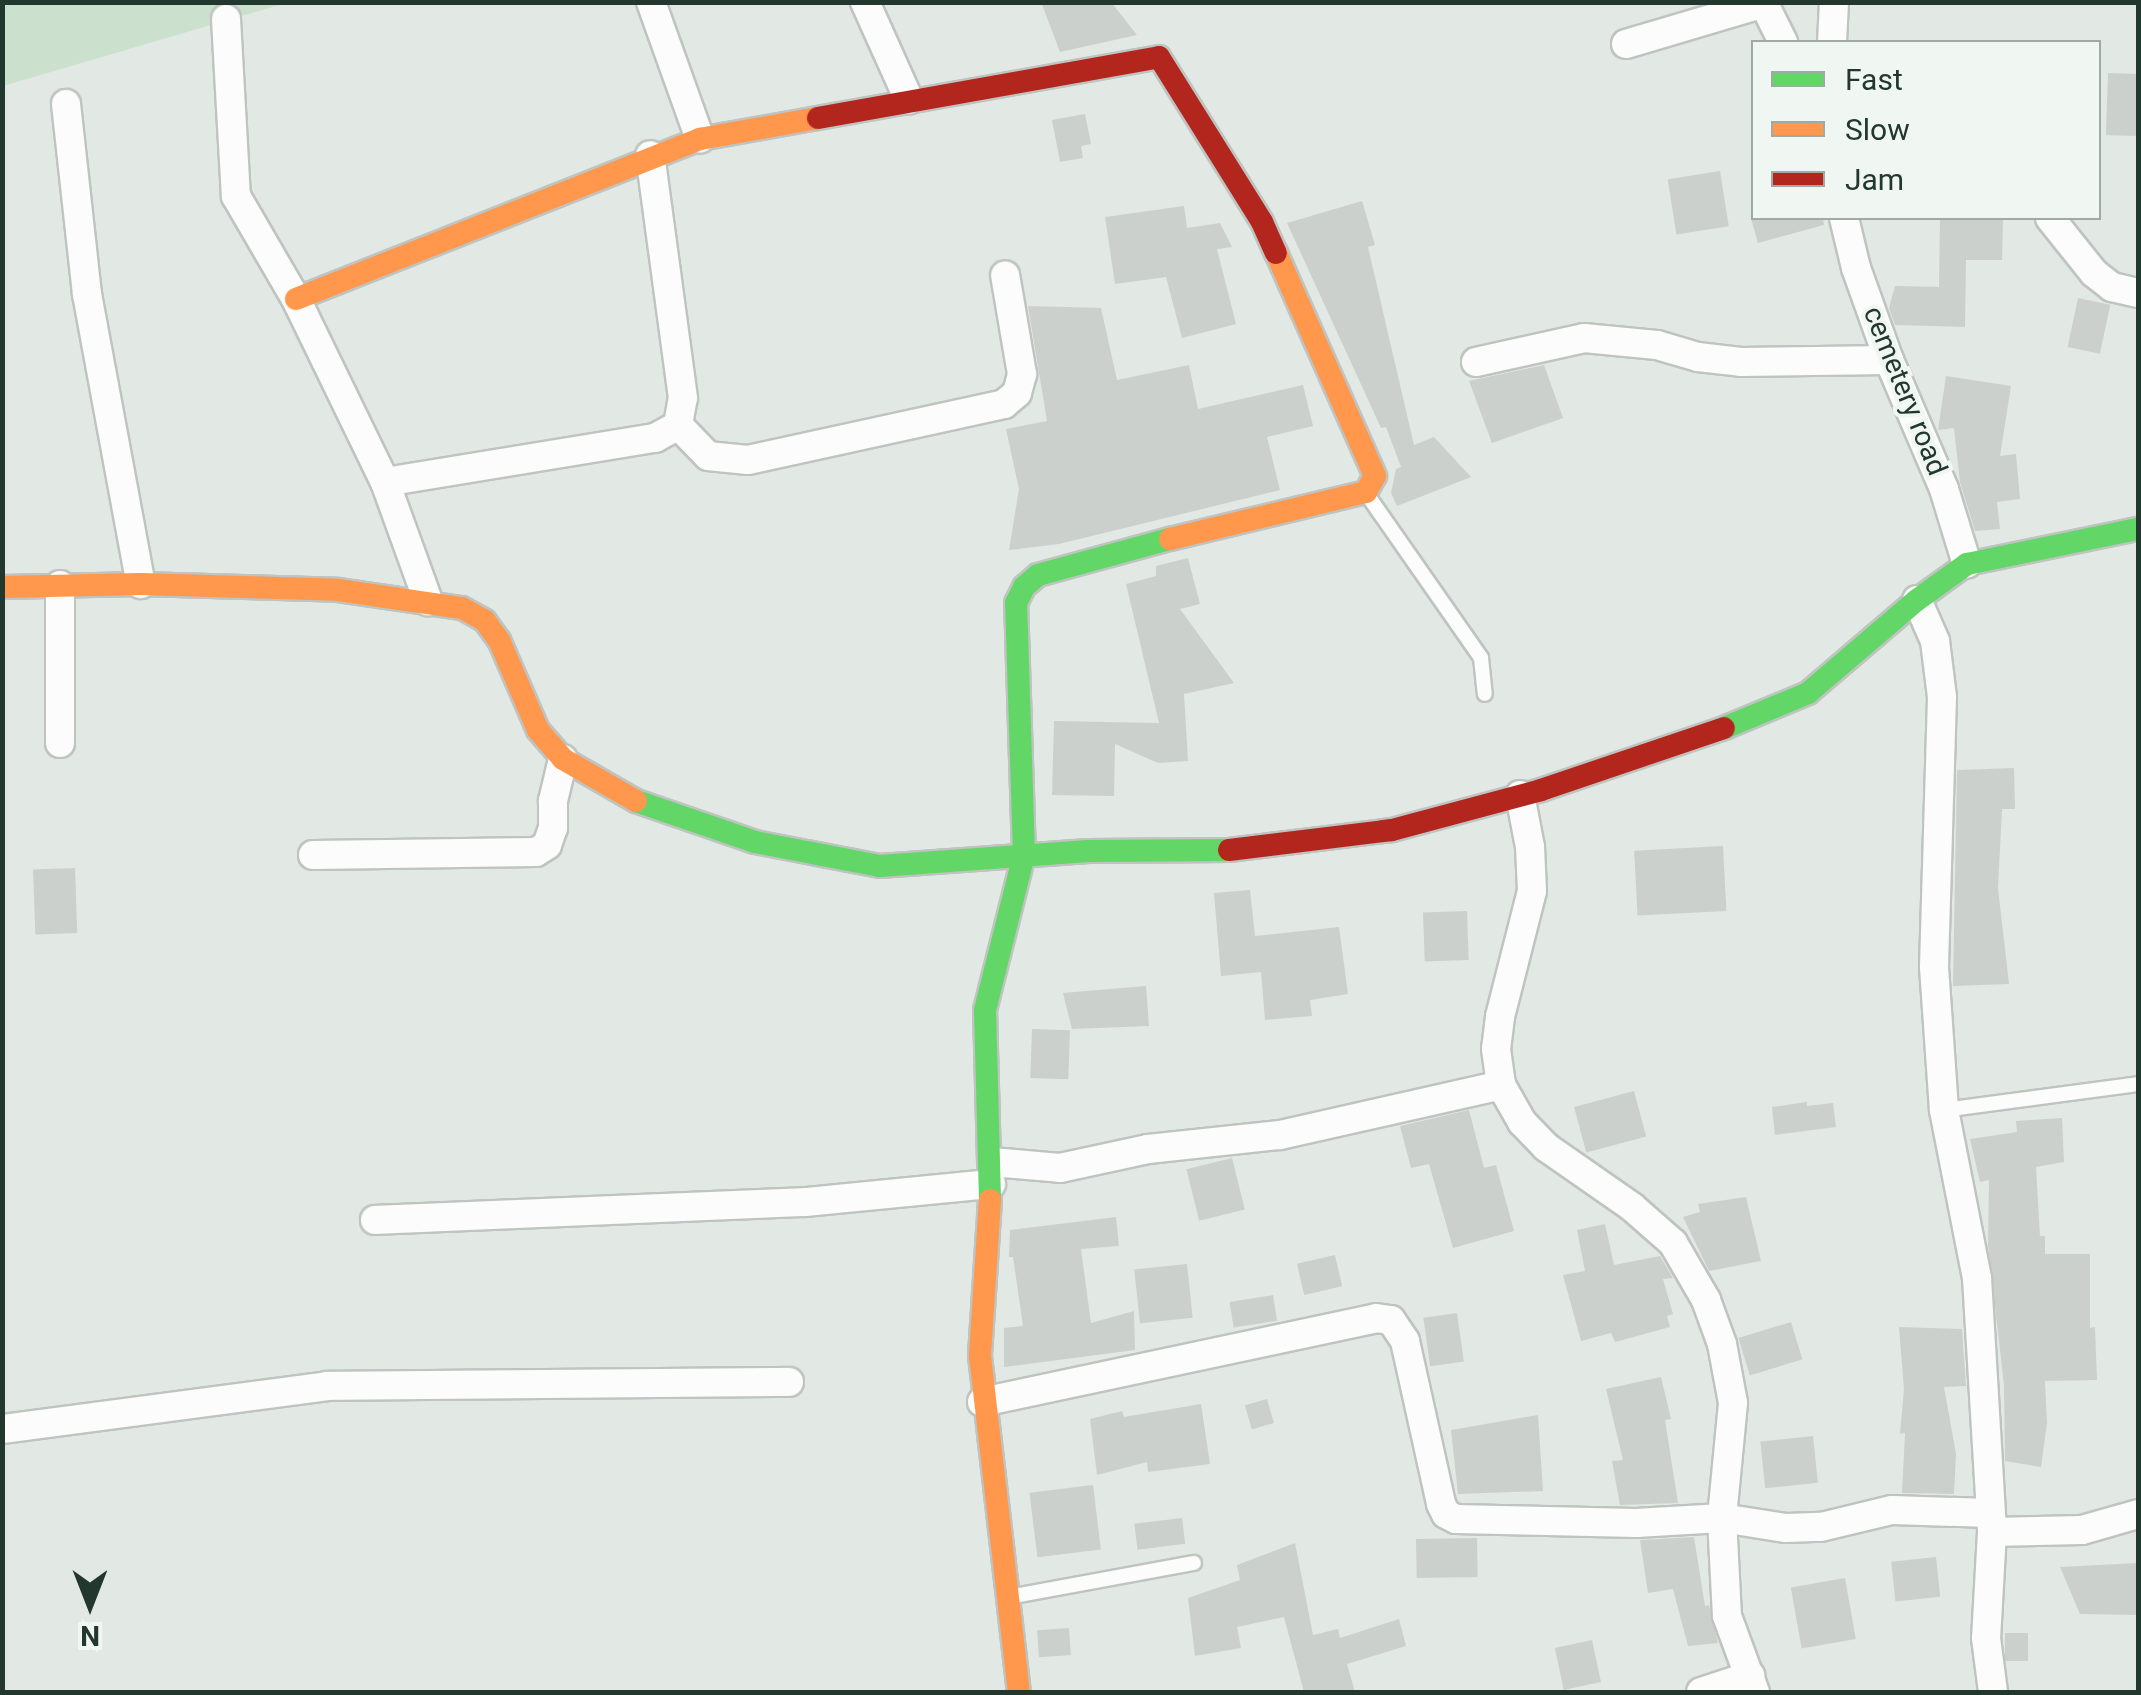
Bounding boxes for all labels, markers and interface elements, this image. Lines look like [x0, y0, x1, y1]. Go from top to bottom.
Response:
legend [1751, 40, 2101, 220]
text: Fast [1845, 62, 1903, 97]
text: Slow [1845, 112, 1910, 147]
text: Jam [1845, 162, 1904, 197]
street label: cemetery road [1856, 302, 1954, 480]
north arrow [40, 1555, 140, 1655]
text: N [80, 1619, 100, 1652]

